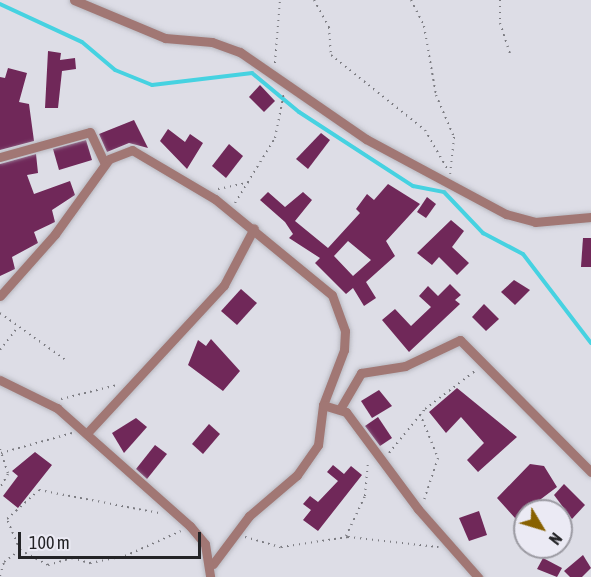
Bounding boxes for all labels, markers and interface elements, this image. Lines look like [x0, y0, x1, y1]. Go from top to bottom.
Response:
north arrow [513, 499, 573, 559]
scale bar [21, 520, 204, 558]
text: N [546, 530, 566, 548]
text: 100 m [29, 532, 70, 553]

